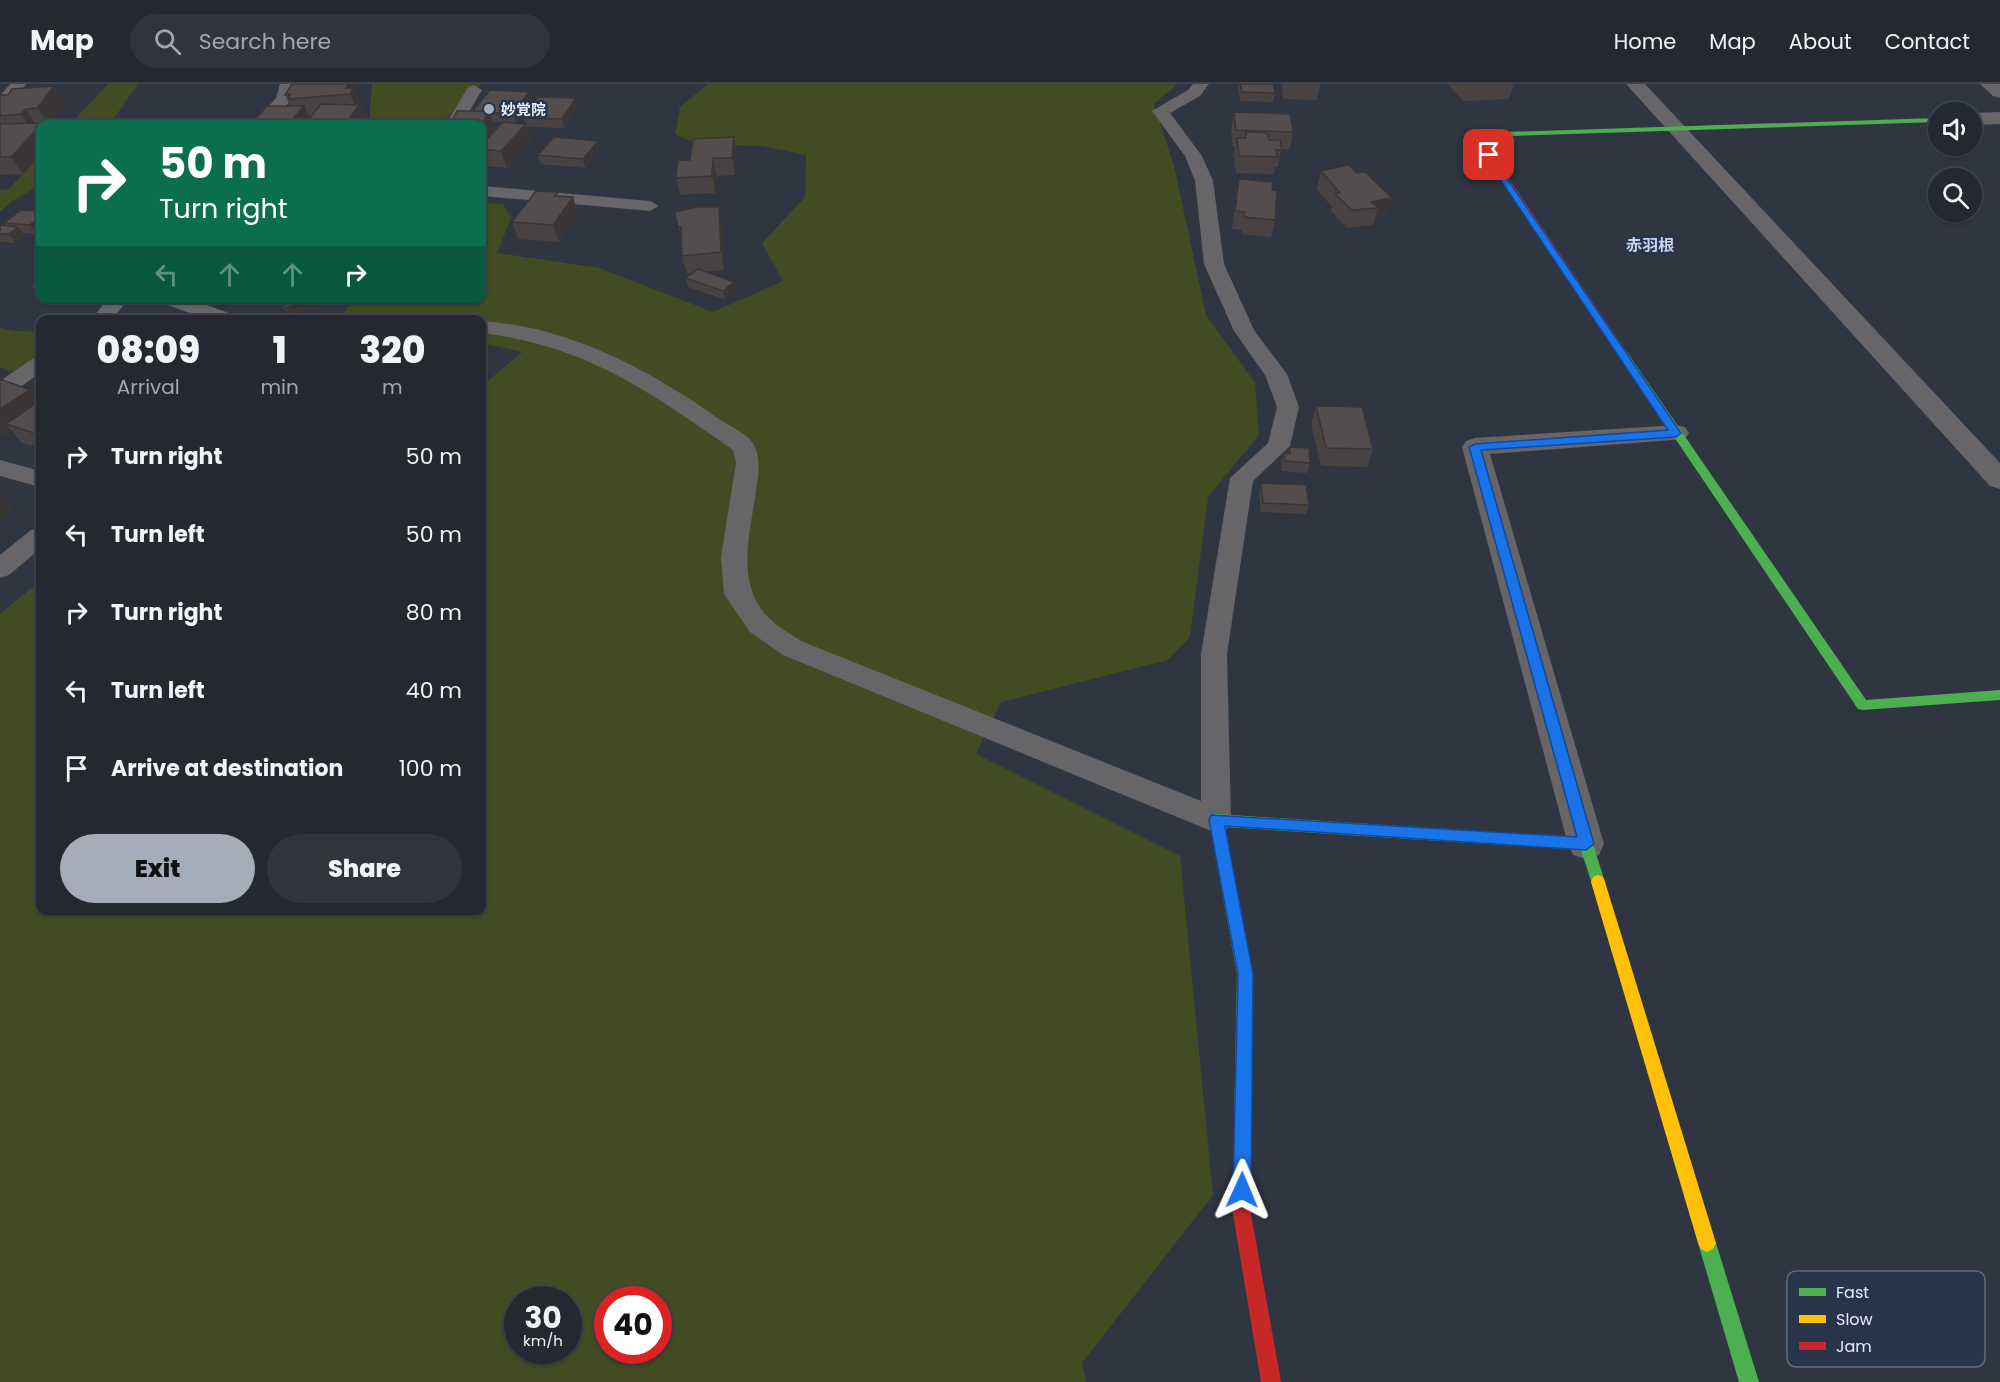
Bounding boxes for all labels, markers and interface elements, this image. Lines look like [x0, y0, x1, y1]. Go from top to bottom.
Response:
search box [130, 14, 550, 68]
text: Map [30, 21, 94, 60]
icon: search [151, 25, 184, 58]
text: Search here [199, 26, 331, 57]
text: Home [1614, 27, 1676, 56]
text: Map [1709, 27, 1756, 56]
text: About [1789, 27, 1852, 56]
text: Contact [1885, 27, 1970, 56]
place label: 妙覚院 [501, 99, 546, 120]
marker: 妙覚院 [482, 102, 496, 116]
map controls [1928, 102, 1982, 222]
button: sound [1928, 102, 1982, 156]
pin [1463, 129, 1514, 180]
text: 50 m [159, 134, 267, 193]
icon: arrive [1472, 138, 1505, 171]
icon: right [60, 144, 138, 222]
button: search [1928, 168, 1982, 222]
text: Turn right [159, 190, 288, 227]
district label: 赤羽根 [1626, 234, 1674, 257]
icon: left [150, 258, 183, 291]
icon: ahead [213, 258, 246, 291]
icon: ahead [276, 258, 309, 291]
icon: right [339, 258, 372, 291]
text: 08:09 [97, 325, 200, 376]
text: 1 [273, 325, 287, 376]
text: 320 [359, 325, 425, 376]
text: Arrival [117, 373, 180, 401]
text: min [261, 373, 299, 401]
text: m [382, 373, 403, 401]
icon: right [60, 440, 93, 473]
text: Turn right [111, 441, 222, 472]
text: 50 m [406, 441, 462, 472]
icon: left [60, 518, 93, 551]
text: Turn left [111, 519, 205, 550]
text: 50 m [406, 519, 462, 550]
icon: right [60, 596, 93, 629]
text: Turn right [111, 597, 222, 628]
text: 80 m [406, 597, 462, 628]
icon: left [60, 674, 93, 707]
text: Turn left [111, 675, 205, 706]
text: 40 m [406, 675, 462, 706]
icon: arrive [60, 752, 93, 785]
text: Arrive at destination [111, 753, 343, 784]
text: 100 m [399, 753, 462, 784]
button: Exit [60, 834, 255, 903]
button: Share [267, 834, 462, 903]
position arrow [1210, 1158, 1274, 1222]
legend [1787, 1271, 1985, 1367]
text: Fast [1836, 1281, 1869, 1304]
speed limit sign: 40 [594, 1286, 672, 1364]
text: 30 [524, 1296, 562, 1339]
text: Slow [1836, 1308, 1873, 1331]
text: km/h [523, 1330, 563, 1351]
text: Jam [1836, 1335, 1872, 1358]

